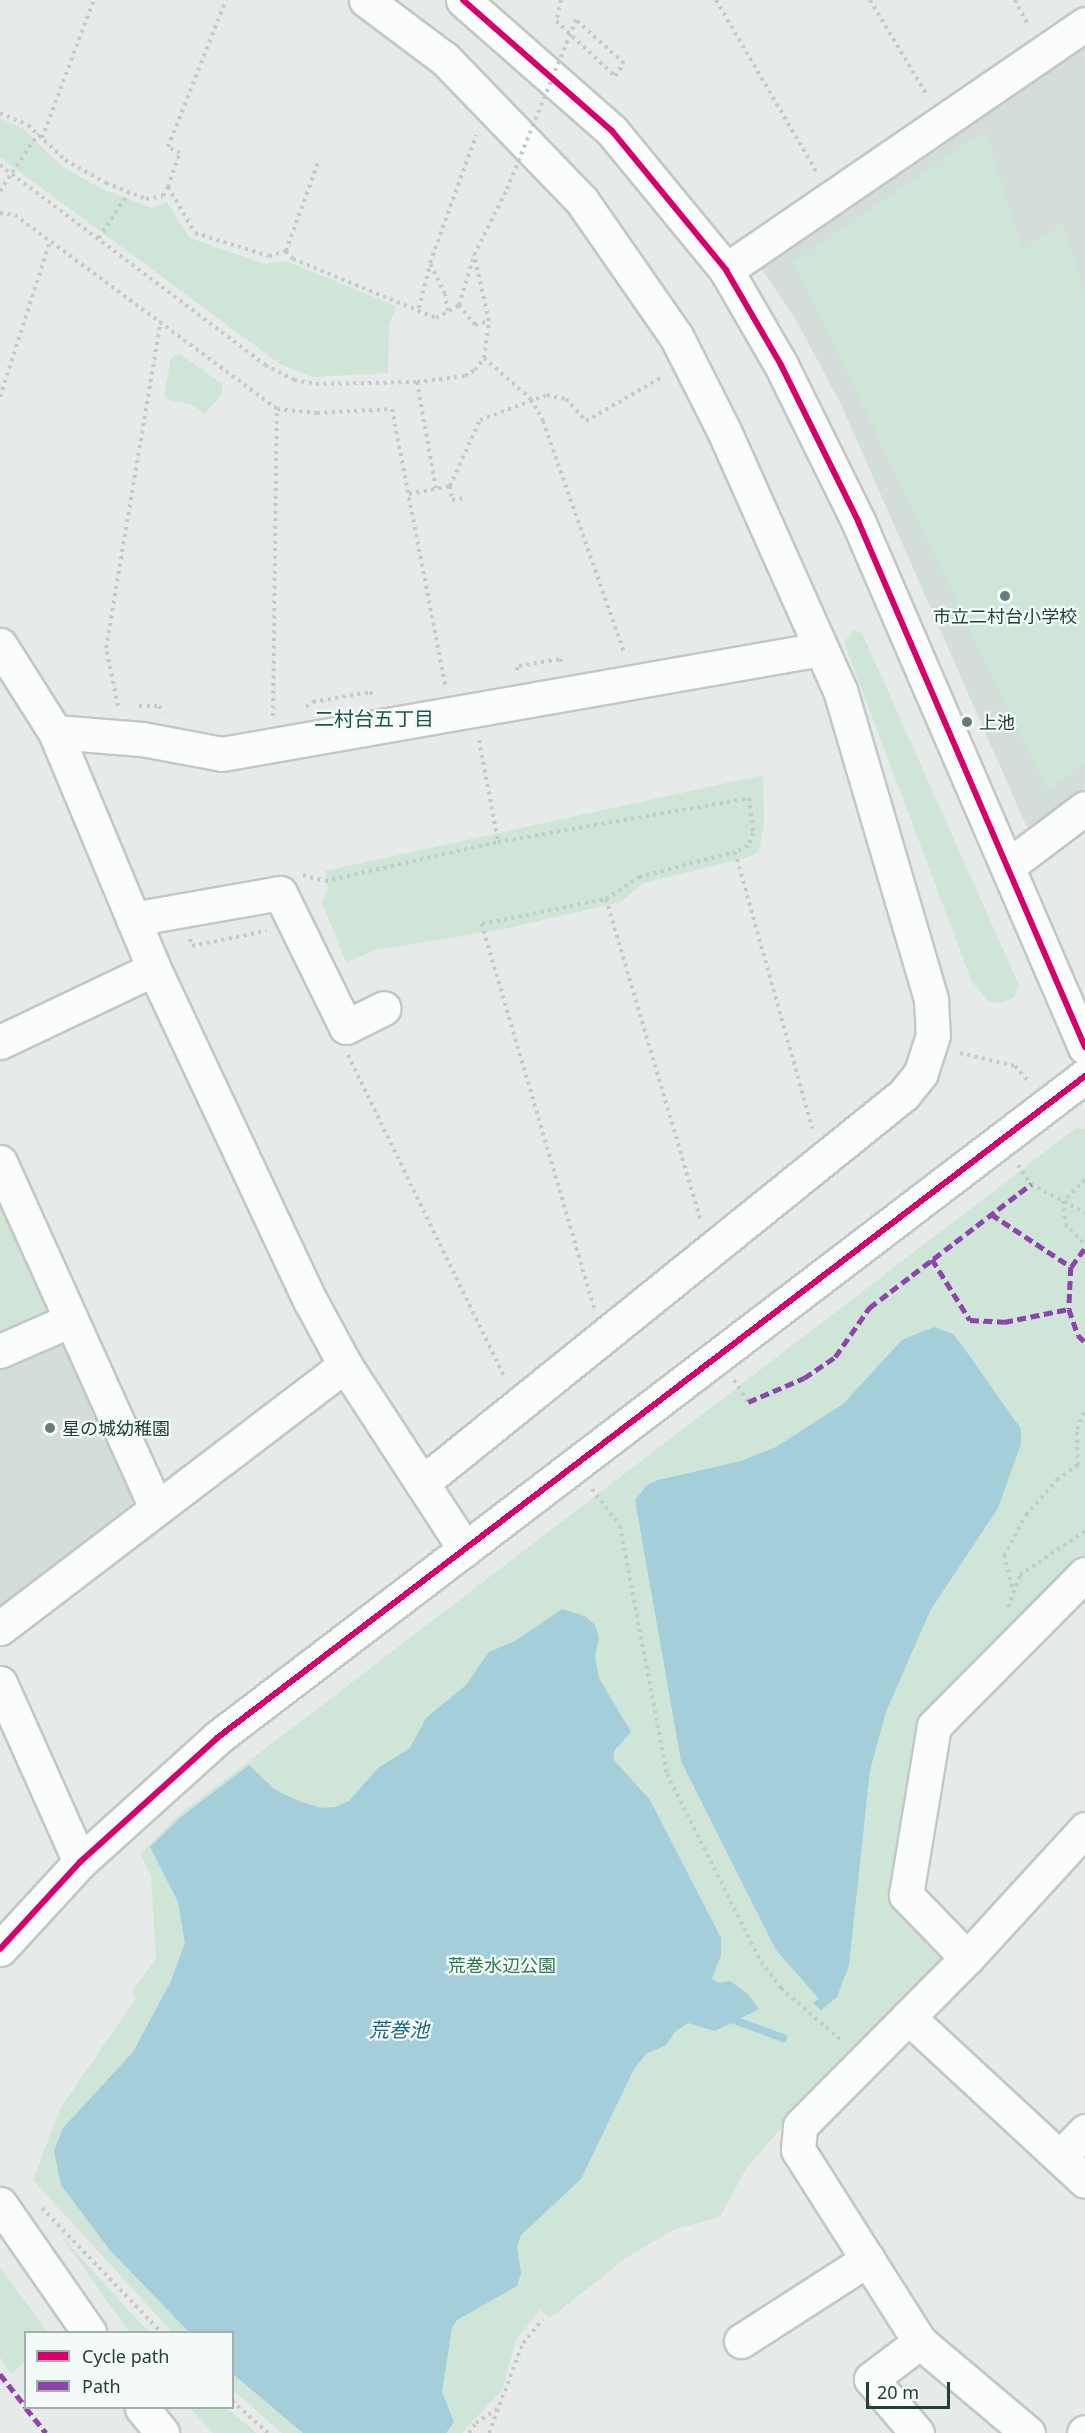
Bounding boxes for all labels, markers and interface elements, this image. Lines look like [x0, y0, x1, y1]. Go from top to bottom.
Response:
marker: 市立二村台小学校 [998, 589, 1012, 603]
place label: 市立二村台小学校 [933, 605, 1077, 627]
district label: 二村台五丁目 [314, 706, 434, 730]
place label: 上池 [979, 711, 1015, 733]
marker: 上池 [960, 715, 974, 729]
place label: 星の城幼稚園 [62, 1417, 170, 1439]
marker: 星の城幼稚園 [43, 1421, 57, 1435]
park label: 荒巻水辺公園 [448, 1954, 556, 1976]
water label: 荒巻池 [369, 2017, 429, 2041]
legend [24, 2331, 234, 2409]
text: Cycle path [82, 2344, 169, 2368]
scale bar [869, 2370, 953, 2408]
text: Path [82, 2374, 121, 2398]
text: 20 m [877, 2380, 919, 2404]

